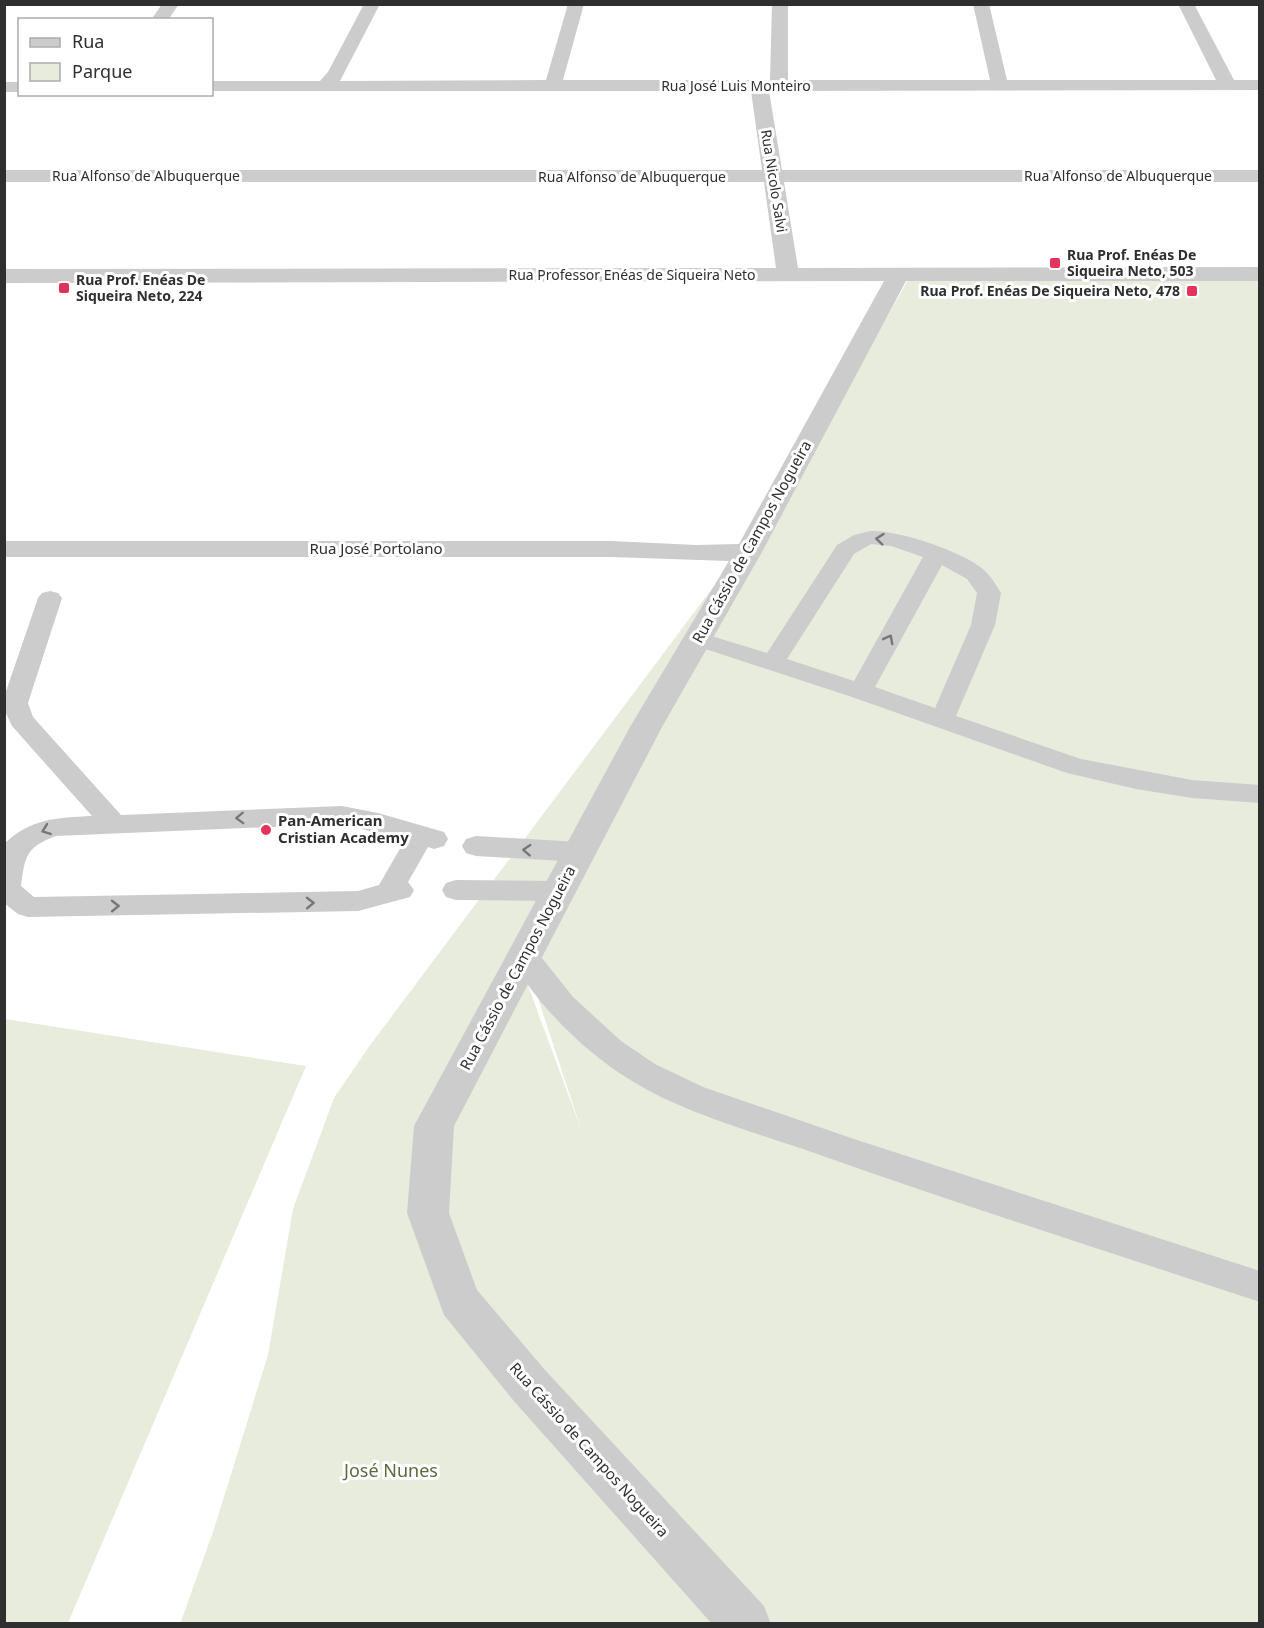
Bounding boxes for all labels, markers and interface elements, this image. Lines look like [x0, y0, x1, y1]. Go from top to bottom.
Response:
legend [18, 18, 213, 96]
text: Rua [72, 29, 104, 53]
text: Parque [72, 59, 132, 83]
street label: Rua José Luis Monteiro [661, 76, 811, 95]
street label: Rua Nicolo Salvi [757, 128, 792, 234]
street label: Rua Alfonso de Albuquerque [52, 166, 240, 185]
street label: Rua Alfonso de Albuquerque [1024, 166, 1212, 185]
street label: Rua Alfonso de Albuquerque [538, 167, 726, 186]
place label: Rua Prof. Enéas De Siqueira Neto, 503 [1067, 245, 1196, 280]
marker: Rua Prof. Enéas De Siqueira Neto, 503 [1048, 256, 1062, 270]
street label: Rua Professor Enéas de Siqueira Neto [508, 265, 756, 284]
place label: Rua Prof. Enéas De Siqueira Neto, 224 [76, 270, 205, 305]
marker: Rua Prof. Enéas De Siqueira Neto, 224 [57, 281, 71, 295]
place label: Rua Prof. Enéas De Siqueira Neto, 478 [920, 281, 1180, 300]
marker: Rua Prof. Enéas De Siqueira Neto, 478 [1185, 284, 1199, 298]
street label: Rua Cássio de Campos Nogueira [687, 437, 815, 646]
one-way arrow [875, 533, 885, 546]
street label: Rua José Portolano [309, 538, 443, 558]
one-way arrow [882, 635, 893, 646]
place label: Pan-American Cristian Academy [278, 810, 409, 847]
one-way arrow [236, 812, 245, 824]
one-way arrow [41, 823, 52, 835]
marker: Pan-American Cristian Academy [259, 823, 273, 837]
one-way arrow [523, 844, 532, 857]
street label: Rua Cássio de Campos Nogueira [455, 862, 580, 1073]
one-way arrow [306, 896, 315, 909]
one-way arrow [111, 900, 120, 912]
street label: Rua Cássio de Campos Nogueira [506, 1358, 674, 1541]
park label: José Nunes [342, 1458, 438, 1482]

